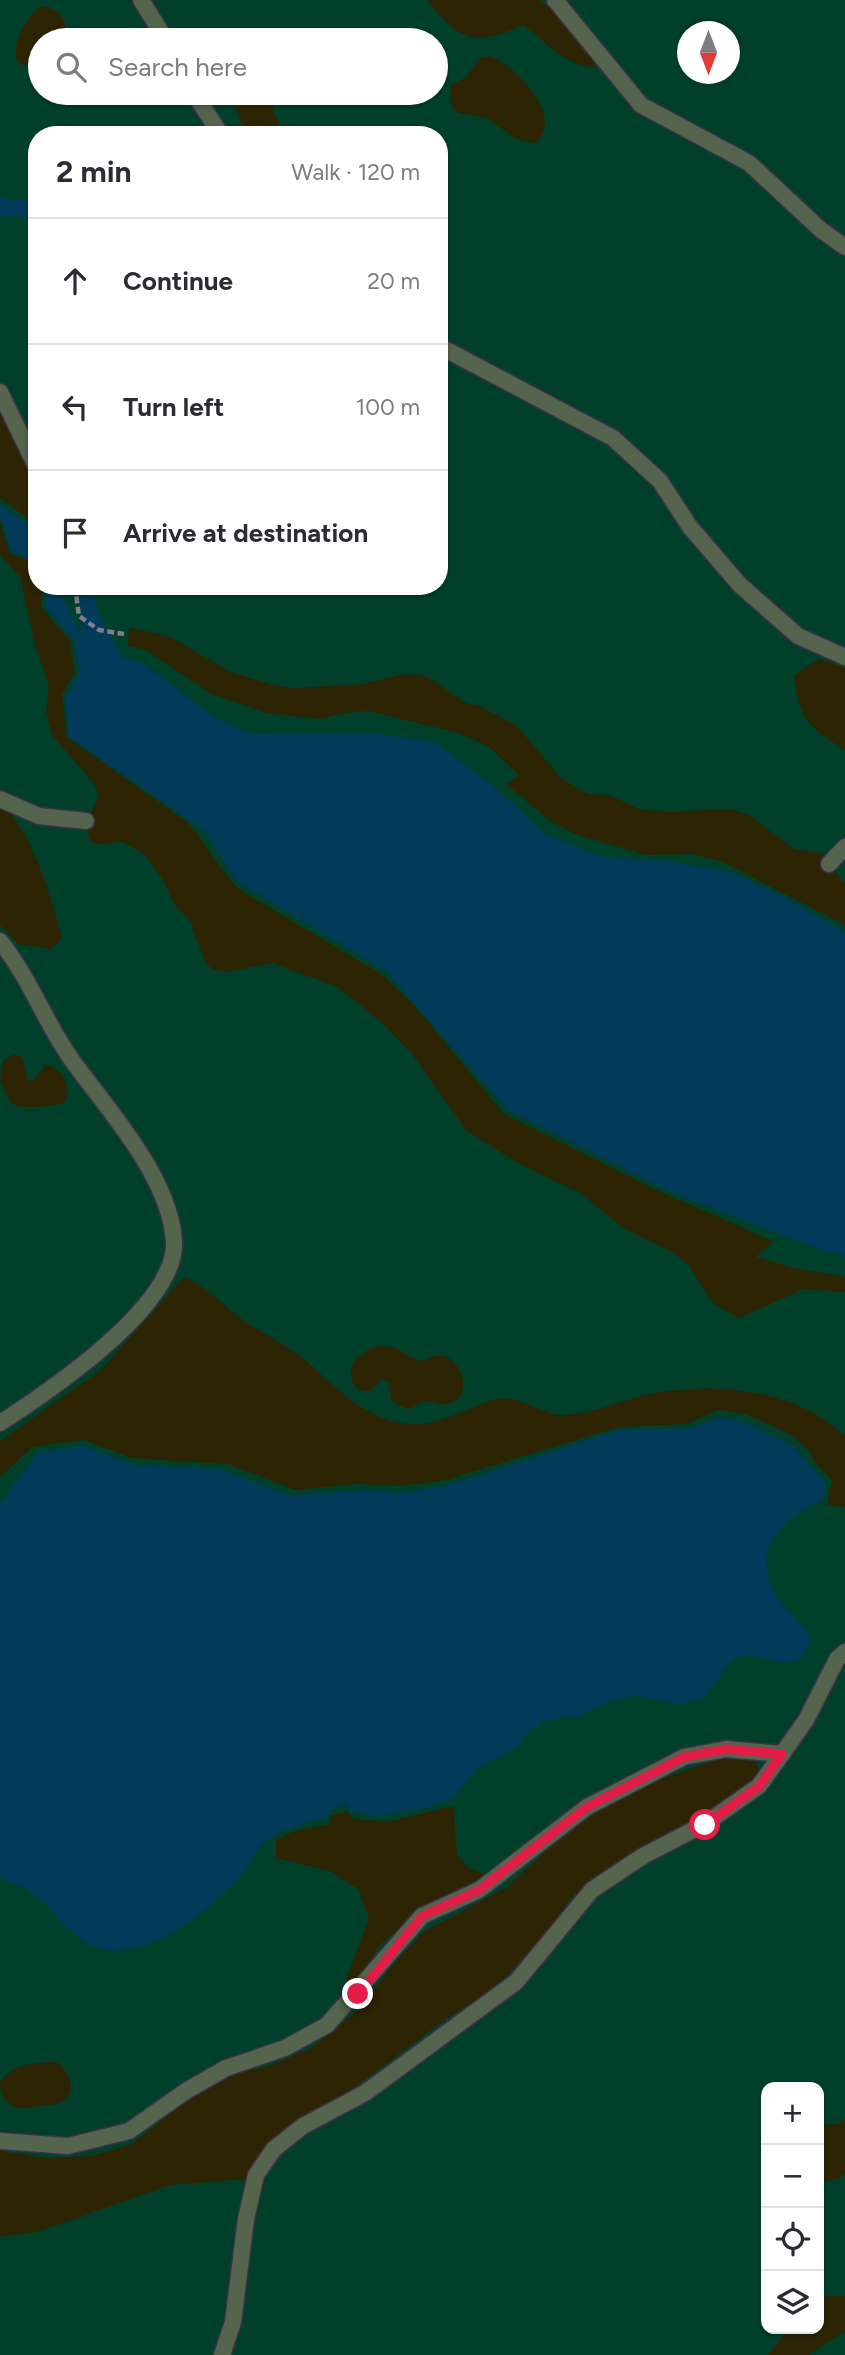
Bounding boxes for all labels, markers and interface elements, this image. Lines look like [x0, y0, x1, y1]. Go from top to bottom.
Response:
north arrow [677, 21, 740, 84]
search box [28, 28, 448, 105]
icon: search [52, 48, 90, 86]
text: Search here [108, 51, 247, 83]
text: 2 min [56, 153, 132, 190]
text: Walk · 120 m [291, 158, 420, 186]
icon: ahead [56, 262, 94, 300]
text: Continue [123, 265, 233, 297]
text: 20 m [367, 267, 420, 295]
icon: left [56, 388, 94, 426]
text: Turn left [123, 391, 224, 423]
text: 100 m [356, 393, 420, 421]
icon: arrive [56, 514, 94, 552]
text: Arrive at destination [123, 517, 368, 549]
route start [689, 1809, 720, 1840]
route end [342, 1978, 373, 2009]
map controls [761, 2082, 824, 2334]
button: + [761, 2082, 824, 2145]
button: − [761, 2145, 824, 2208]
button: locate [761, 2208, 824, 2271]
button: layers [761, 2271, 824, 2334]

